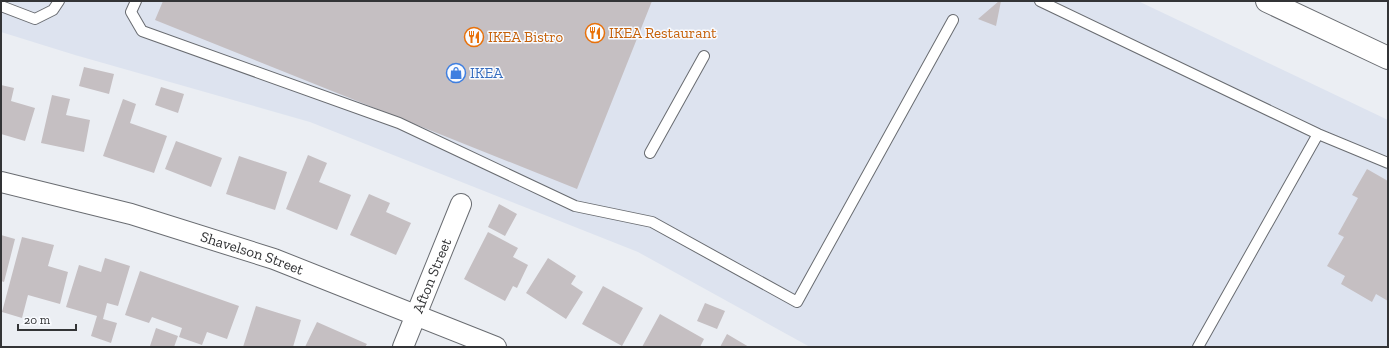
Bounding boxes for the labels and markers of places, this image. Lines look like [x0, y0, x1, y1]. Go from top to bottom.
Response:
restaurant icon: IKEA Restaurant [584, 22, 606, 44]
place label: IKEA Restaurant [609, 24, 717, 42]
restaurant icon: IKEA Bistro [463, 26, 485, 48]
place label: IKEA Bistro [488, 28, 564, 46]
shop icon: IKEA [445, 62, 467, 84]
place label: IKEA [470, 64, 503, 82]

